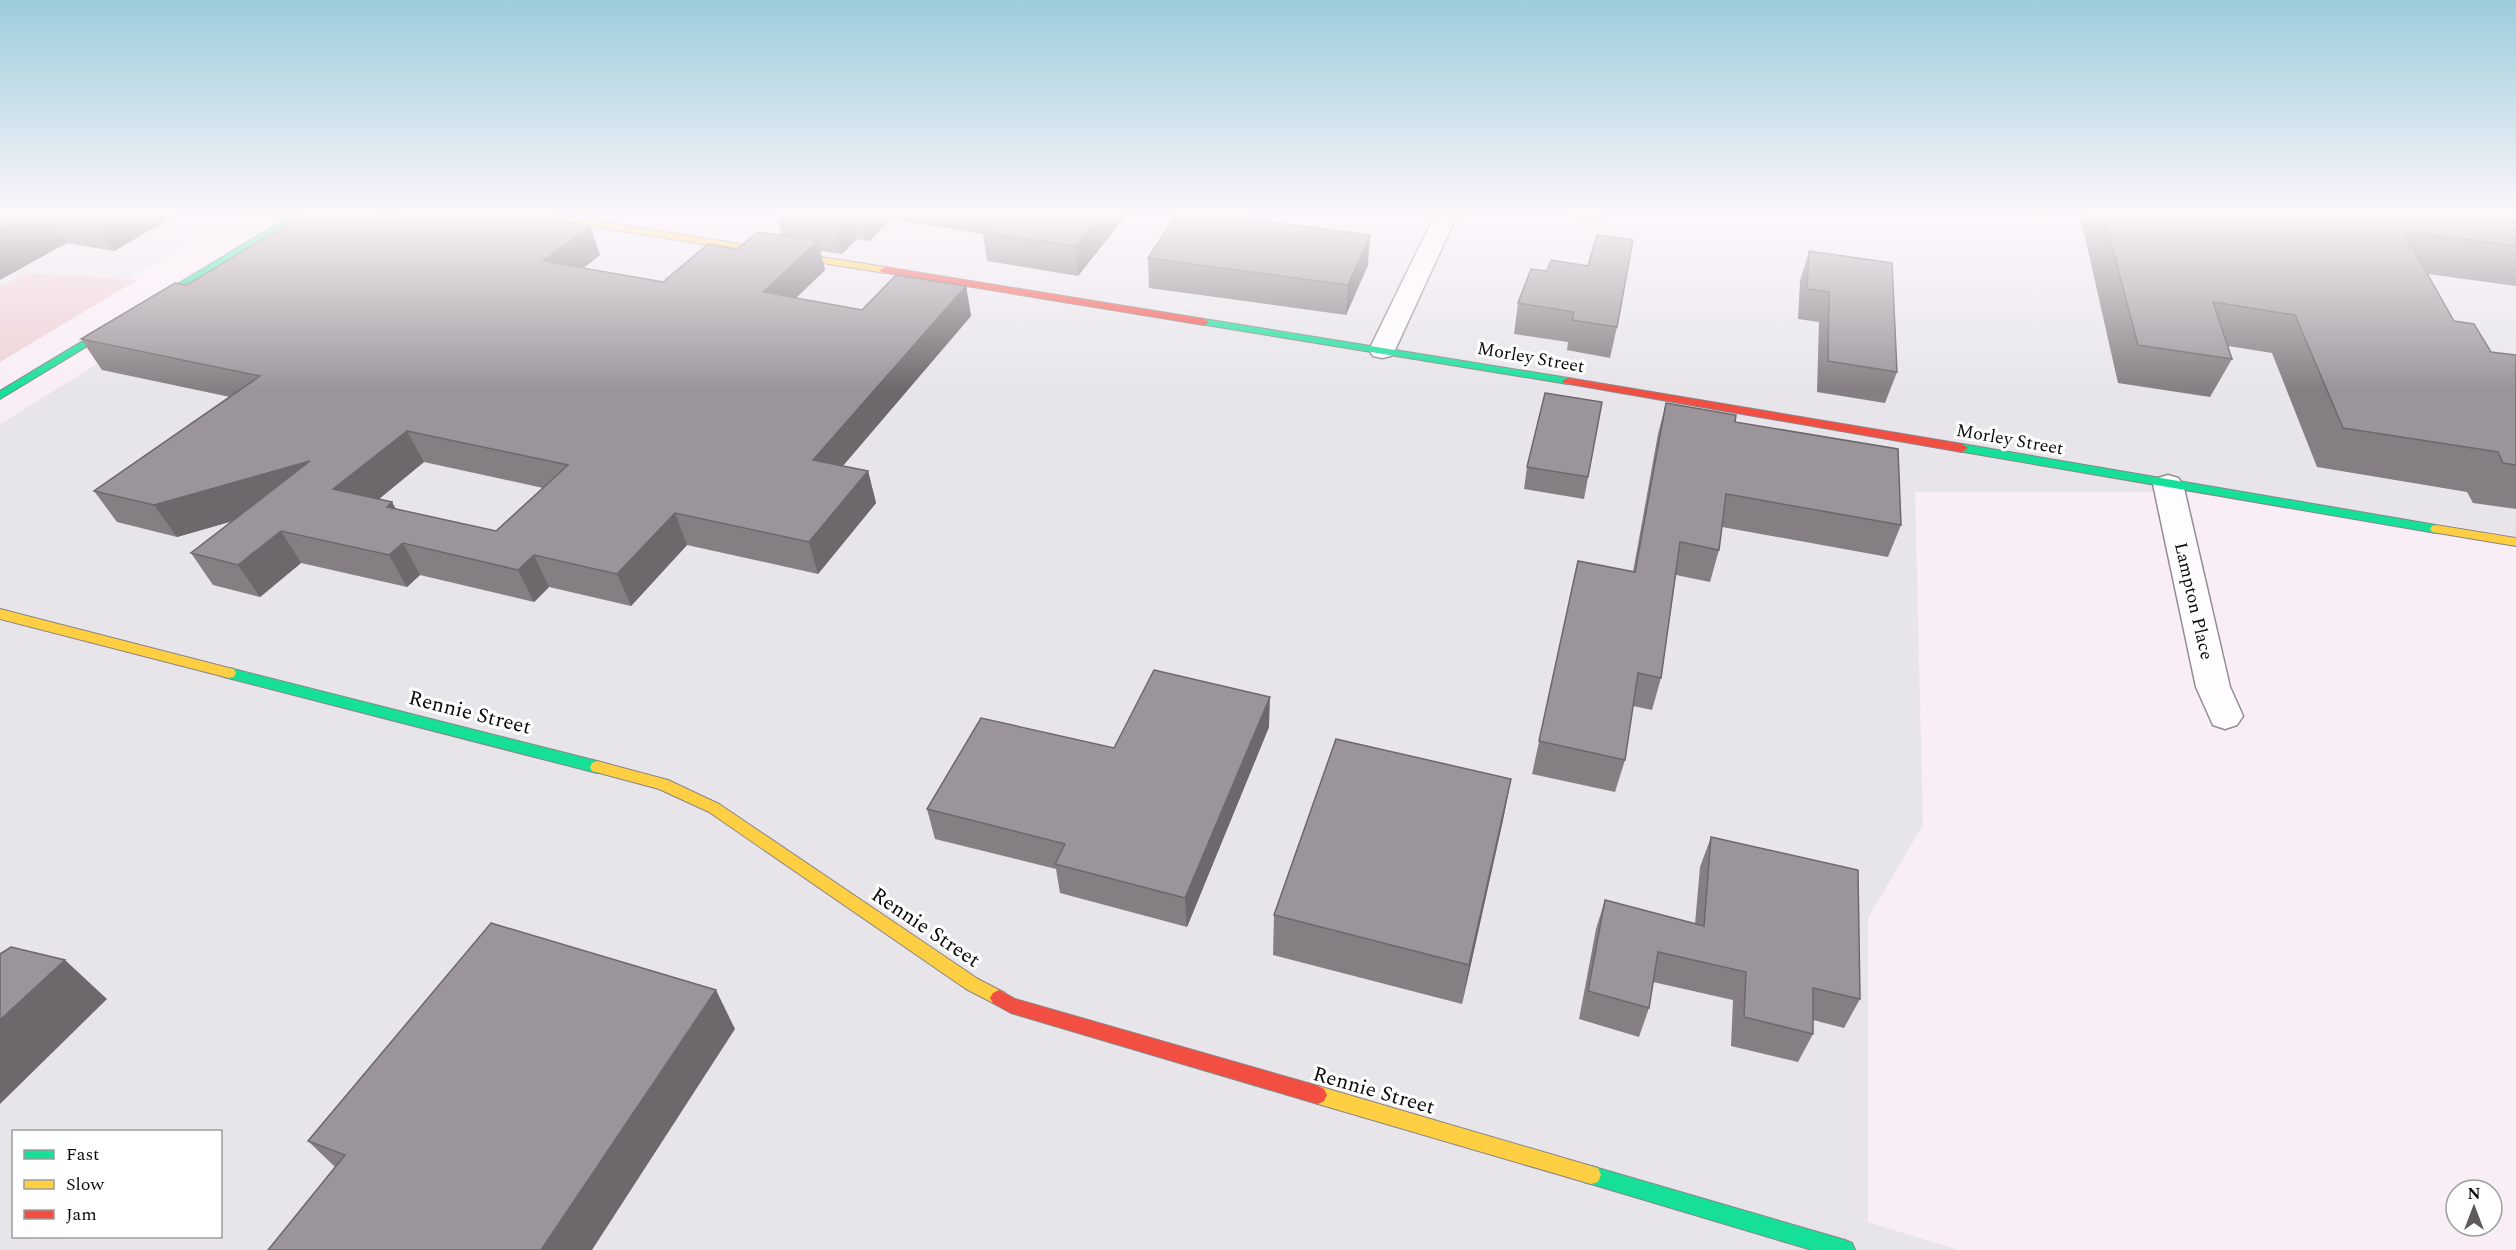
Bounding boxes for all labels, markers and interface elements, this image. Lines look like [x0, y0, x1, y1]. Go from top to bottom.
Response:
street label: Morley Street [1475, 335, 1587, 380]
street label: Morley Street [1954, 417, 2066, 462]
street label: Lampton Place [2167, 540, 2220, 663]
street label: Rennie Street [405, 682, 535, 744]
street label: Rennie Street [864, 879, 986, 976]
street label: Rennie Street [1309, 1058, 1438, 1124]
legend [12, 1130, 222, 1238]
text: Fast [66, 1141, 99, 1168]
text: Slow [66, 1171, 105, 1198]
north arrow [2444, 1178, 2504, 1238]
text: N [2467, 1182, 2481, 1206]
text: Jam [66, 1201, 97, 1228]

